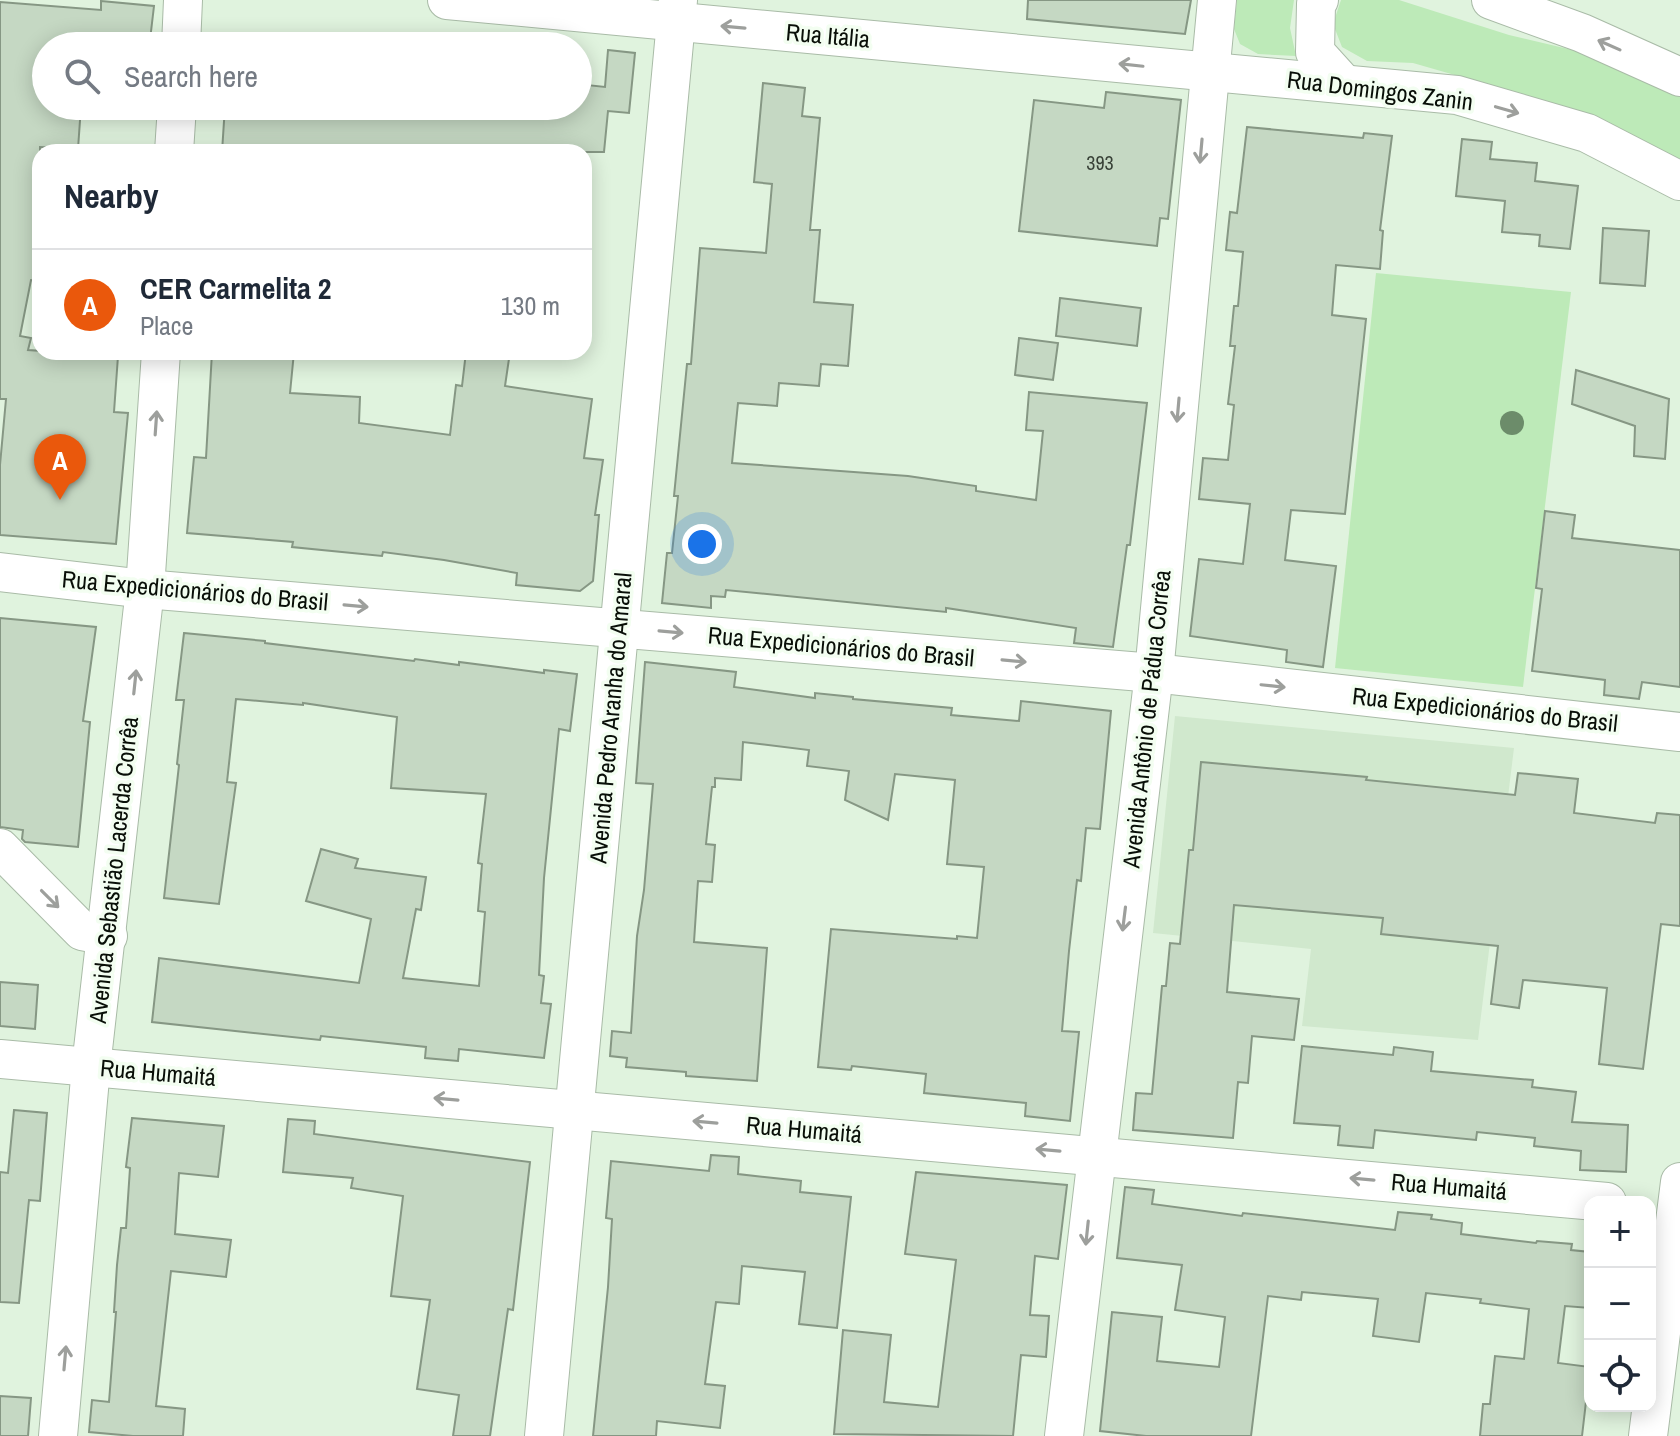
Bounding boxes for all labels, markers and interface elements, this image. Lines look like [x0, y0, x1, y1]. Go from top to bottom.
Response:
street label: Rua Itália [785, 15, 871, 55]
one-way arrow [720, 19, 747, 34]
search box [32, 32, 592, 120]
one-way arrow [1597, 37, 1622, 52]
icon: search [60, 54, 104, 98]
text: Search here [124, 56, 258, 96]
one-way arrow [1118, 58, 1145, 73]
street label: Rua Domingos Zanin [1285, 63, 1475, 117]
one-way arrow [1494, 103, 1520, 118]
one-way arrow [1194, 137, 1209, 164]
house number: 393 [1086, 149, 1114, 176]
text: Nearby [64, 173, 159, 219]
text: CER Carmelita 2 [140, 268, 331, 308]
text: A [82, 288, 98, 323]
text: 130 m [501, 288, 560, 323]
text: Place [140, 308, 193, 343]
one-way arrow [1170, 396, 1185, 423]
one-way arrow [149, 410, 164, 437]
pin: A [34, 434, 86, 500]
your location [682, 524, 722, 564]
street label: Rua Expedicionários do Brasil [61, 562, 329, 618]
street label: Avenida Antônio de Pádua Corrêa [1114, 568, 1178, 870]
street label: Avenida Pedro Aranha do Amaral [581, 571, 639, 866]
one-way arrow [342, 599, 369, 614]
street label: Rua Expedicionários do Brasil [707, 618, 975, 674]
one-way arrow [657, 625, 684, 640]
one-way arrow [1000, 654, 1027, 669]
one-way arrow [127, 669, 142, 696]
one-way arrow [1259, 679, 1286, 694]
street label: Rua Expedicionários do Brasil [1351, 679, 1620, 739]
street label: Avenida Sebastião Lacerda Corrêa [81, 715, 145, 1026]
one-way arrow [40, 889, 59, 908]
one-way arrow [1117, 905, 1132, 932]
street label: Rua Humaitá [99, 1051, 217, 1093]
one-way arrow [433, 1092, 460, 1107]
street label: Rua Humaitá [745, 1108, 863, 1150]
one-way arrow [692, 1114, 719, 1129]
one-way arrow [1035, 1142, 1062, 1157]
street label: Rua Humaitá [1390, 1165, 1508, 1207]
one-way arrow [1349, 1171, 1376, 1186]
map controls [1584, 1196, 1656, 1412]
button: + [1584, 1196, 1656, 1268]
one-way arrow [1079, 1220, 1094, 1245]
button: − [1584, 1268, 1656, 1340]
button: locate [1584, 1340, 1656, 1412]
one-way arrow [58, 1345, 73, 1372]

